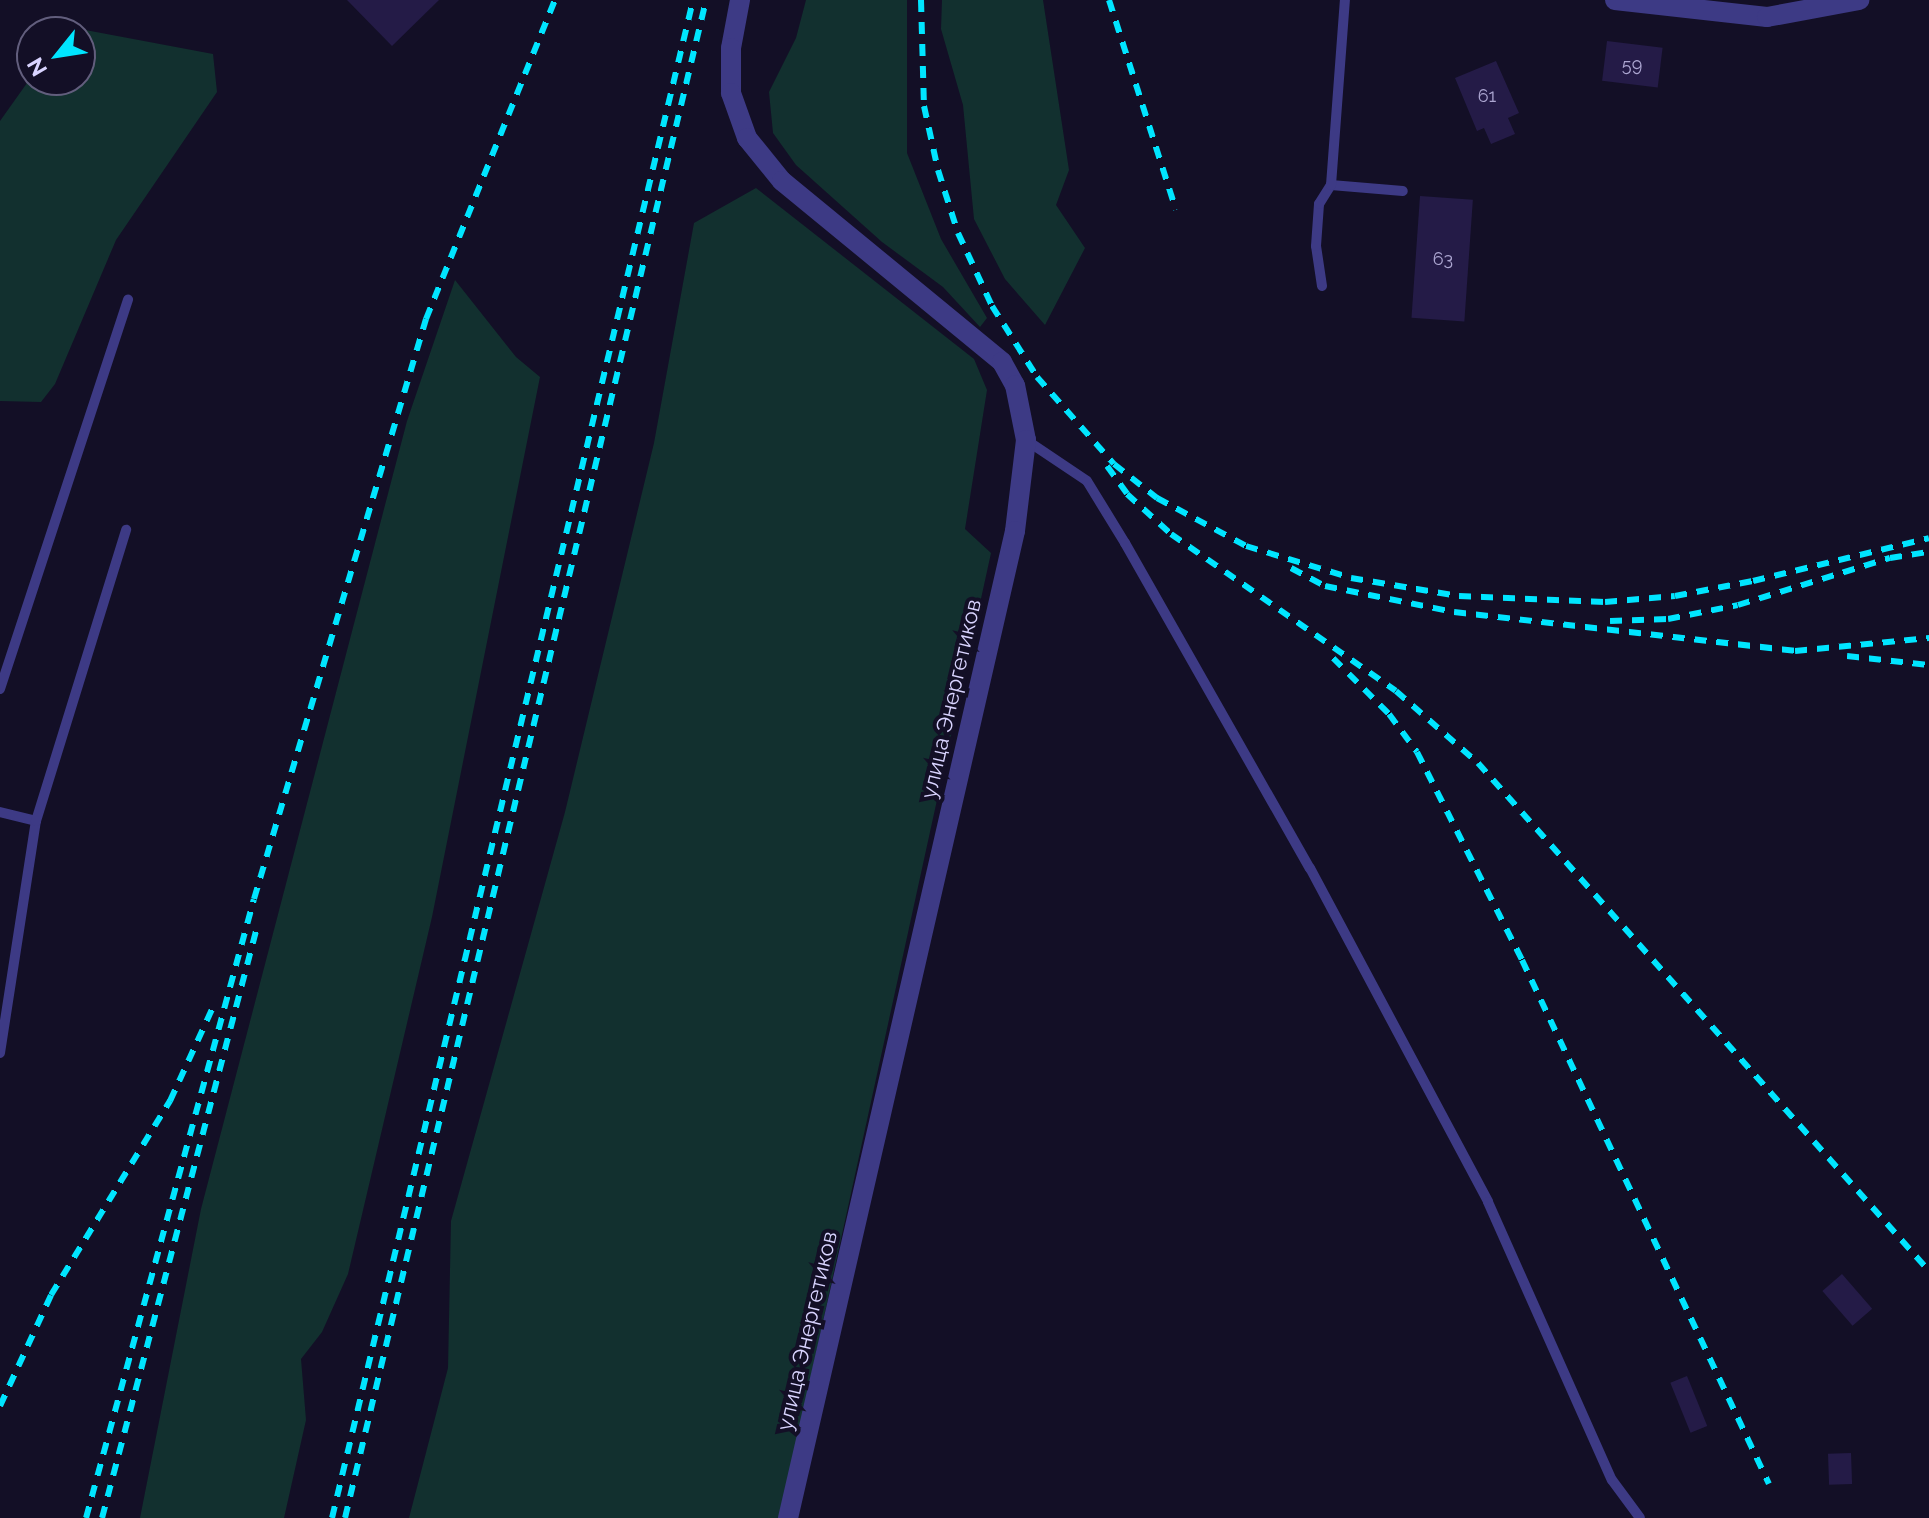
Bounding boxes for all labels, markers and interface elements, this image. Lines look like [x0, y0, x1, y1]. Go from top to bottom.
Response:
north arrow [16, 16, 96, 96]
text: N [21, 53, 52, 81]
house number: 59 [1622, 54, 1642, 76]
house number: 61 [1478, 85, 1496, 107]
house number: 63 [1433, 248, 1453, 270]
street label: улица Энергетиков [915, 597, 987, 801]
street label: улица Энергетиков [771, 1229, 843, 1433]

